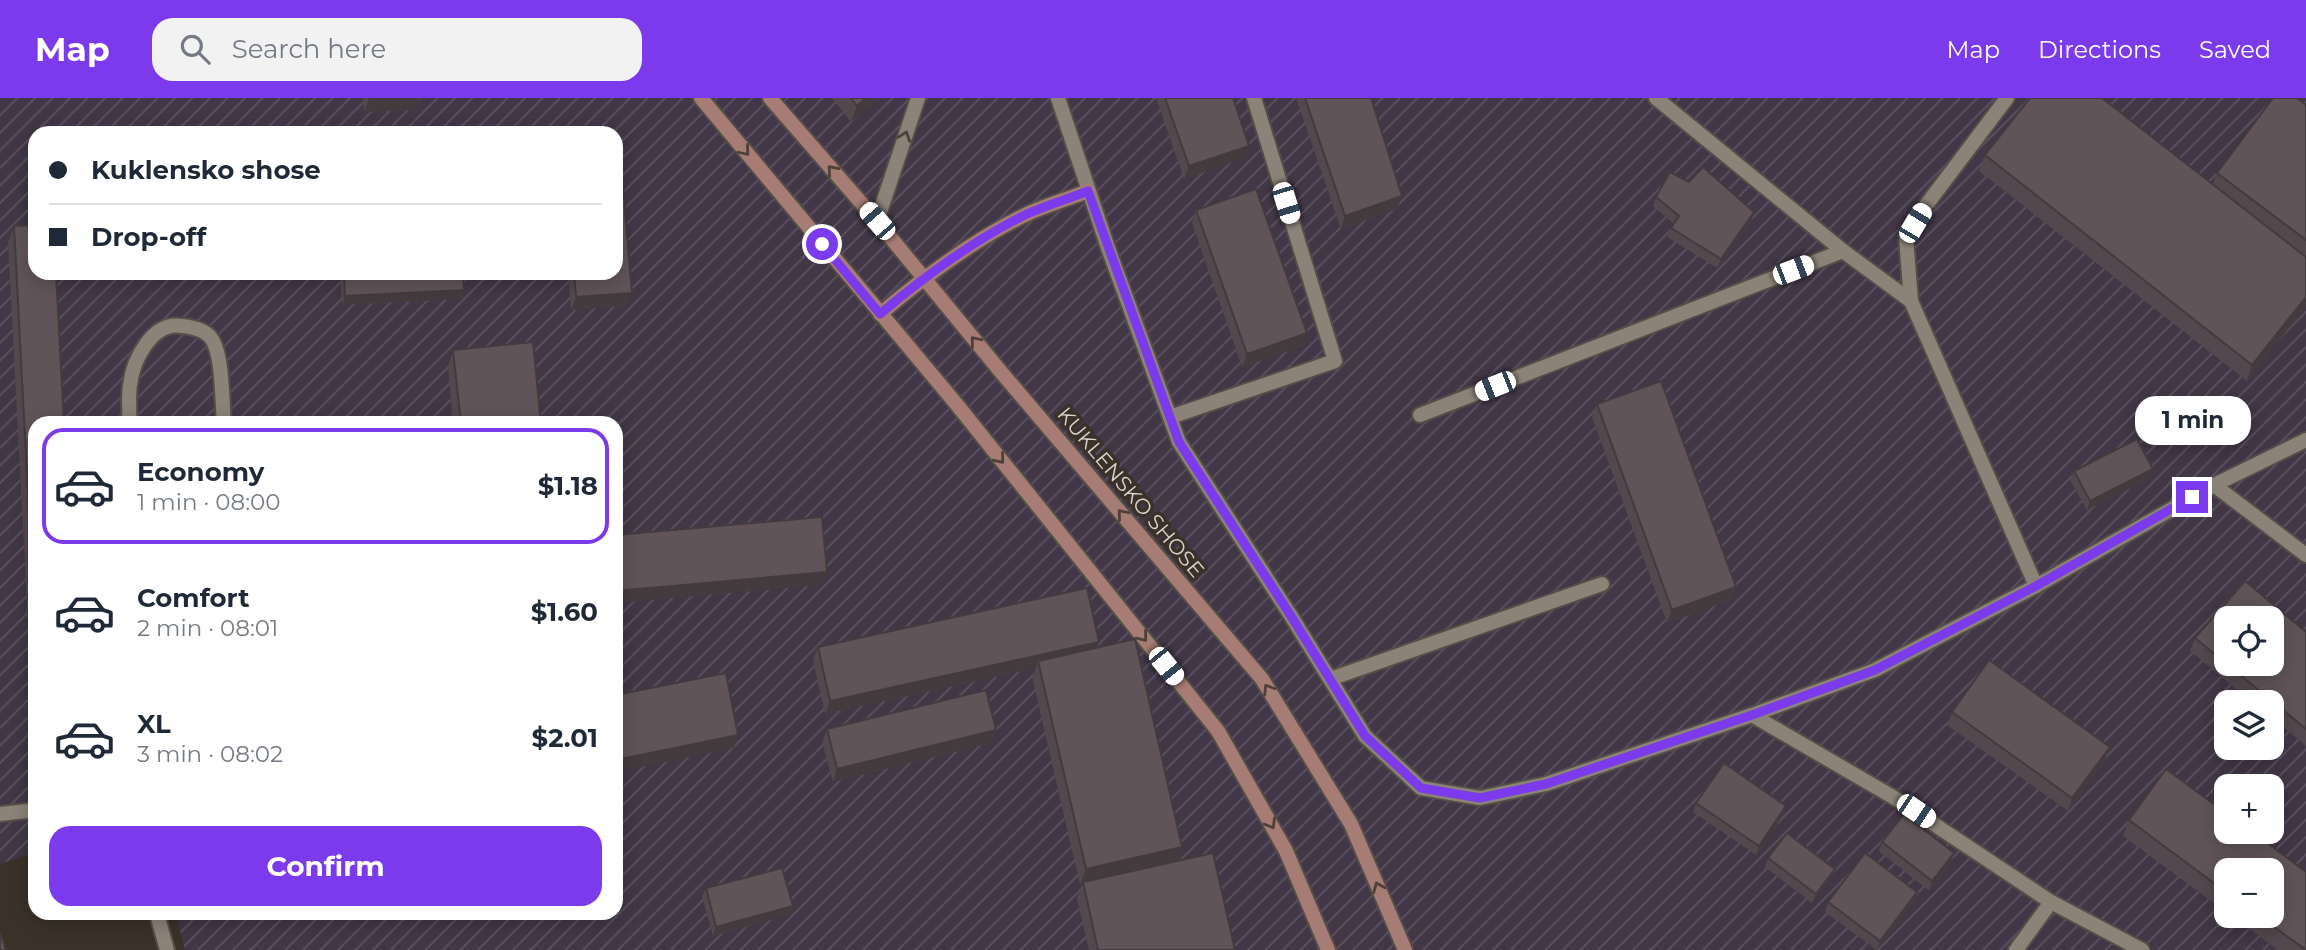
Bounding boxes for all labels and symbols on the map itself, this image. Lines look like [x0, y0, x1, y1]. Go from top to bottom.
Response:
one-way arrow [897, 131, 911, 143]
one-way arrow [736, 143, 749, 155]
one-way arrow [828, 165, 840, 178]
car [1270, 180, 1303, 226]
car [856, 198, 899, 244]
car [1896, 200, 1935, 246]
route start [806, 228, 838, 260]
car [1770, 253, 1817, 287]
one-way arrow [971, 336, 984, 348]
car [1472, 368, 1519, 404]
callout: 1 min [2134, 396, 2250, 444]
street label: KUKLENSKO SHOSE [1052, 402, 1210, 582]
one-way arrow [992, 452, 1005, 464]
route end [2176, 481, 2208, 513]
one-way arrow [1118, 510, 1130, 523]
one-way arrow [1134, 629, 1147, 642]
car [1145, 643, 1188, 689]
one-way arrow [1264, 683, 1277, 696]
car [1893, 791, 1940, 831]
one-way arrow [1263, 817, 1276, 829]
one-way arrow [1372, 882, 1386, 894]

